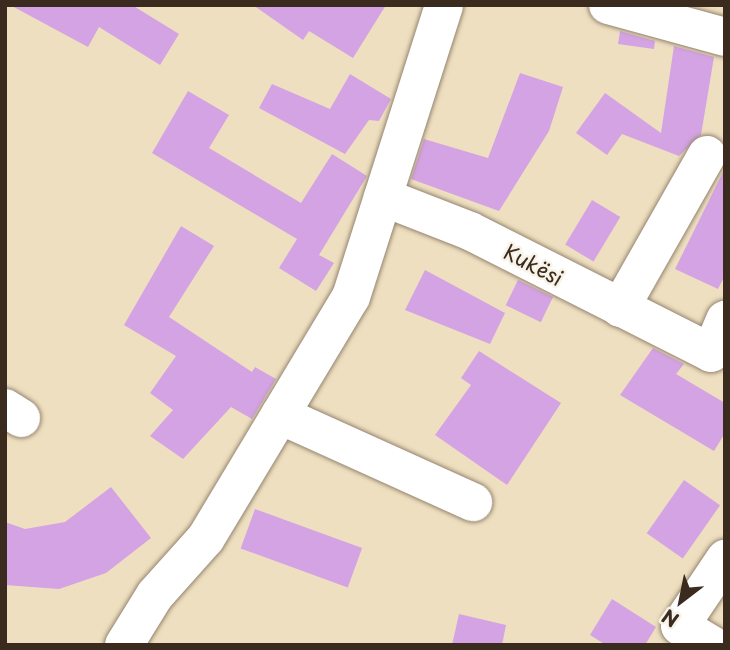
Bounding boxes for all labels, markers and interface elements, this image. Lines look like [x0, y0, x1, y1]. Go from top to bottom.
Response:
street label: Kukësi [500, 238, 568, 290]
north arrow [646, 566, 716, 636]
text: N [656, 603, 684, 635]

